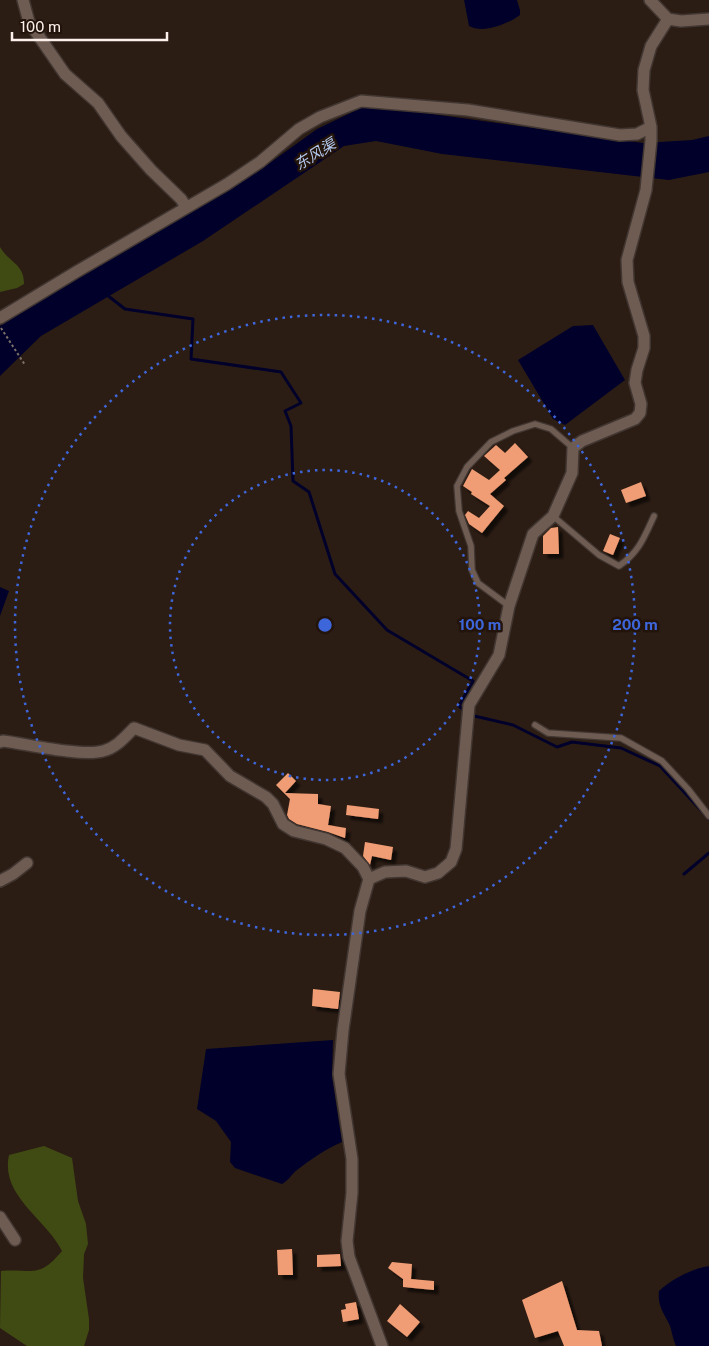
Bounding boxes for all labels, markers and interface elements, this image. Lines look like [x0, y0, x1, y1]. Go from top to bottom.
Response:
scale bar [12, 10, 168, 42]
text: 100 m [20, 18, 61, 35]
water label: 东风渠 [291, 134, 340, 173]
centre of rings [316, 616, 334, 634]
text: 100 m [459, 616, 501, 633]
text: 200 m [612, 616, 658, 633]

